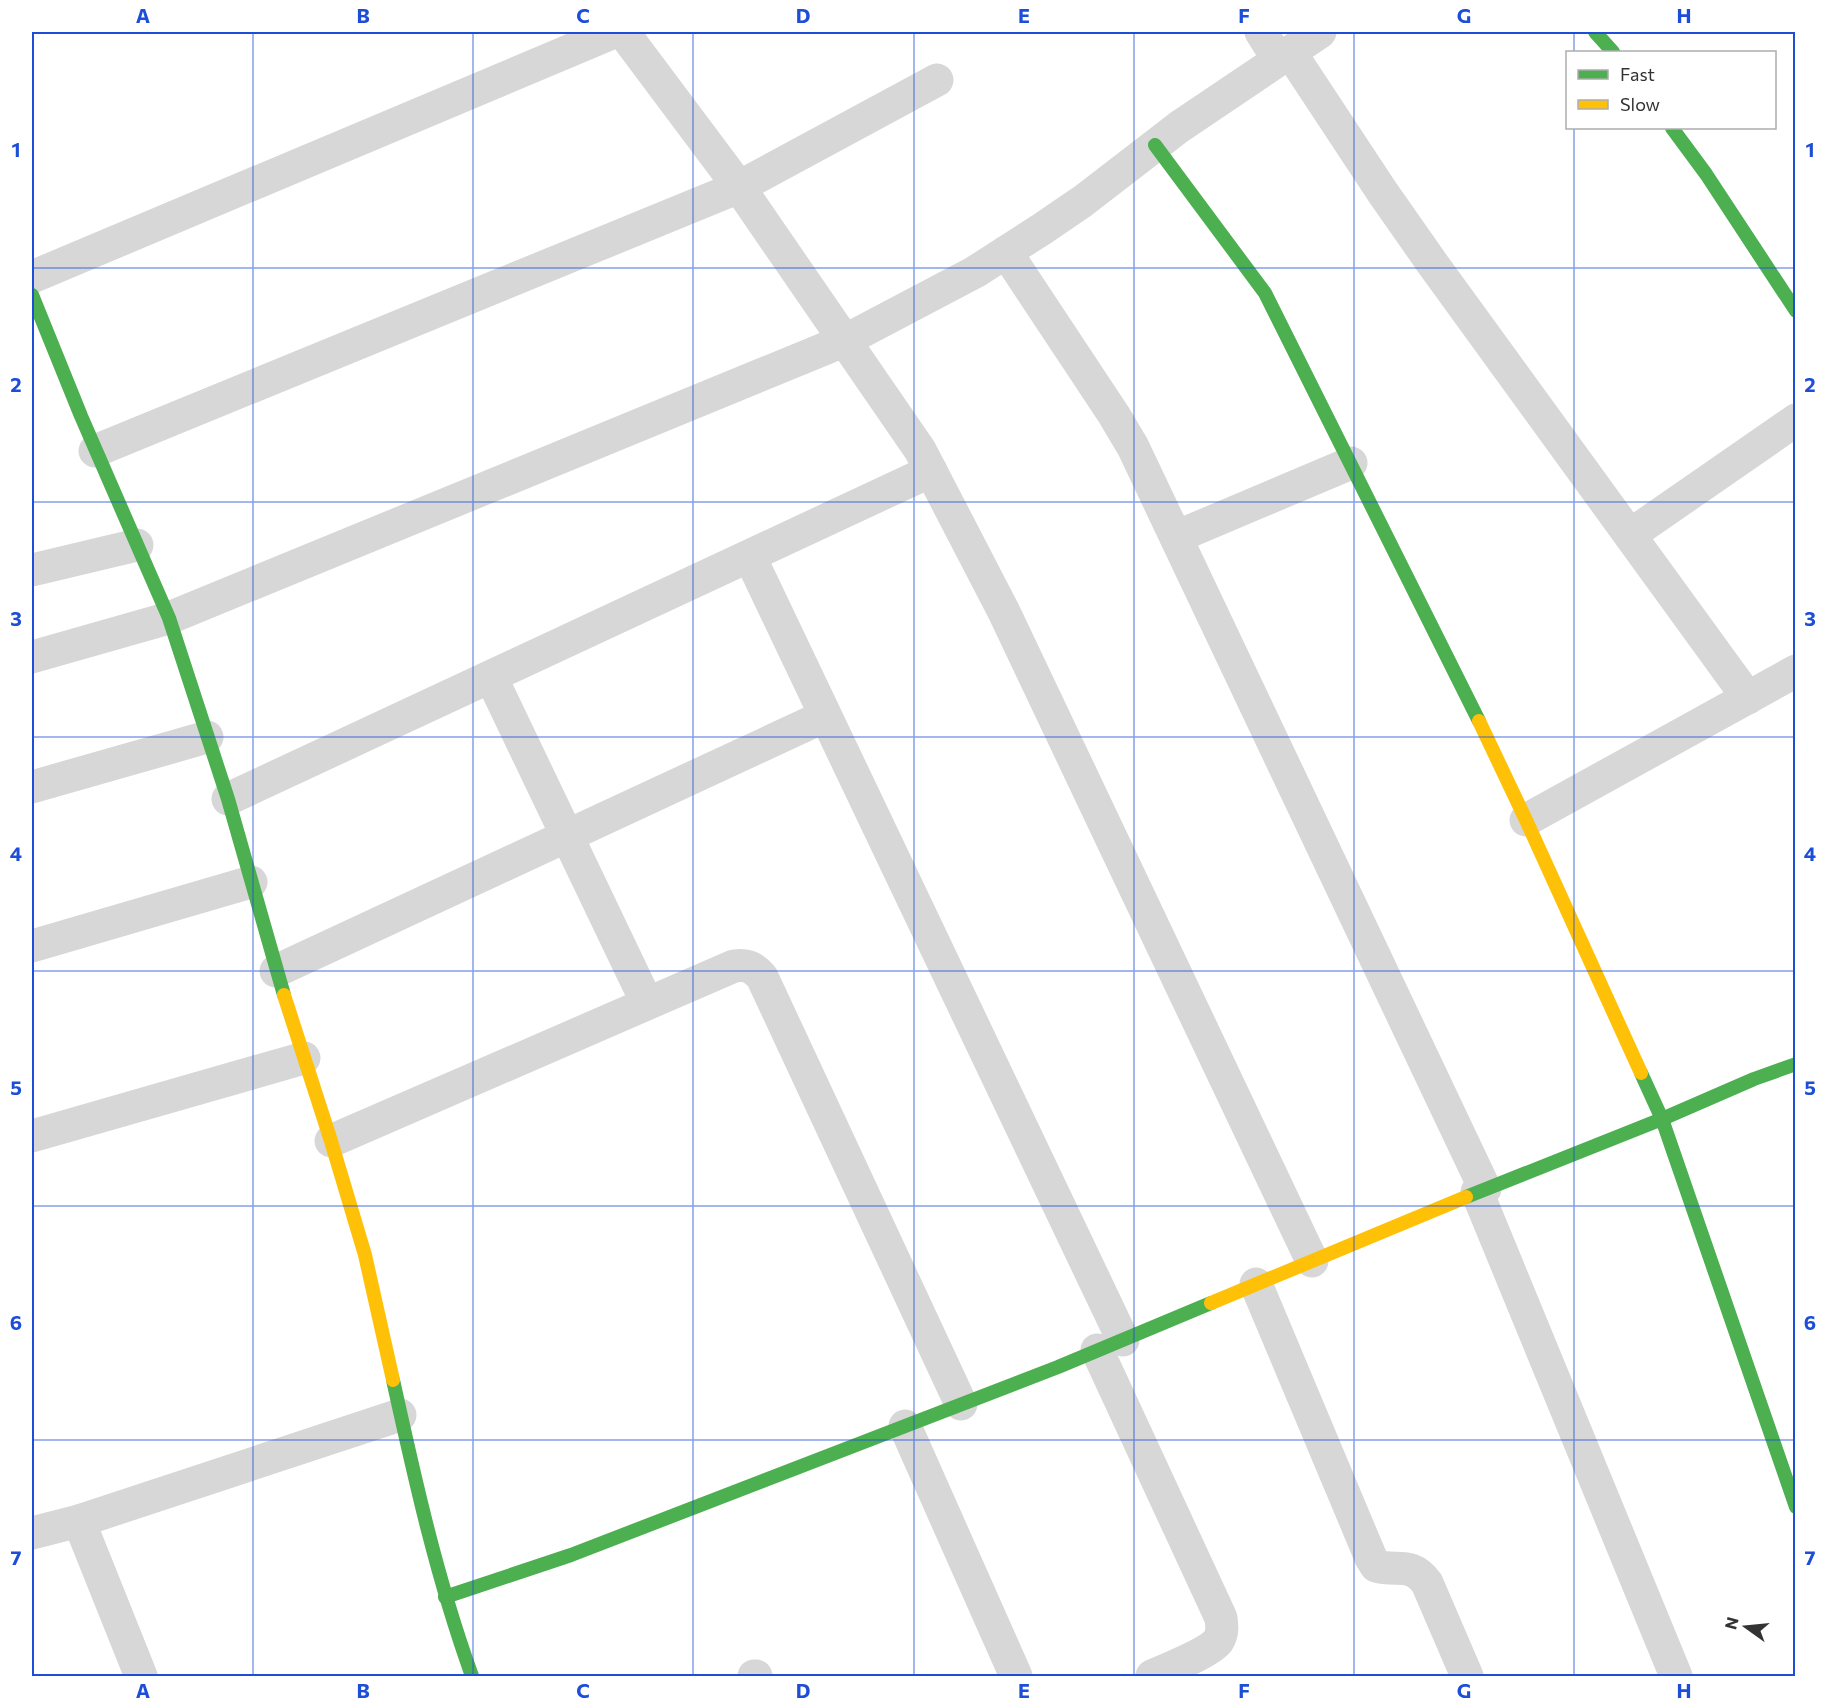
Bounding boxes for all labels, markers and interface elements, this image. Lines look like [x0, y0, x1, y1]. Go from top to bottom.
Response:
text: A [136, 3, 150, 27]
text: B [356, 3, 370, 27]
text: C [576, 3, 590, 27]
text: D [796, 3, 810, 27]
text: E [1018, 3, 1030, 27]
text: F [1238, 3, 1250, 27]
text: G [1457, 3, 1471, 27]
text: H [1677, 3, 1692, 27]
legend [1566, 51, 1776, 129]
text: Fast [1620, 63, 1655, 85]
text: Slow [1620, 93, 1660, 115]
text: 1 [11, 137, 21, 161]
text: 1 [1805, 137, 1815, 161]
text: 2 [10, 372, 22, 396]
text: 2 [1804, 372, 1816, 396]
text: 3 [10, 606, 22, 630]
text: 3 [1804, 606, 1816, 630]
text: 4 [10, 841, 22, 865]
text: 4 [1804, 841, 1816, 865]
text: 5 [10, 1075, 22, 1099]
text: 5 [1804, 1075, 1816, 1099]
text: 6 [10, 1310, 22, 1334]
text: 6 [1804, 1310, 1816, 1334]
text: 7 [11, 1545, 22, 1569]
text: 7 [1805, 1545, 1816, 1569]
north arrow [1716, 1597, 1776, 1657]
text: N [1720, 1615, 1742, 1631]
text: A [136, 1678, 150, 1702]
text: B [356, 1678, 370, 1702]
text: C [576, 1678, 590, 1702]
text: D [796, 1678, 810, 1702]
text: E [1018, 1678, 1030, 1702]
text: F [1238, 1678, 1250, 1702]
text: G [1457, 1678, 1471, 1702]
text: H [1677, 1678, 1692, 1702]

